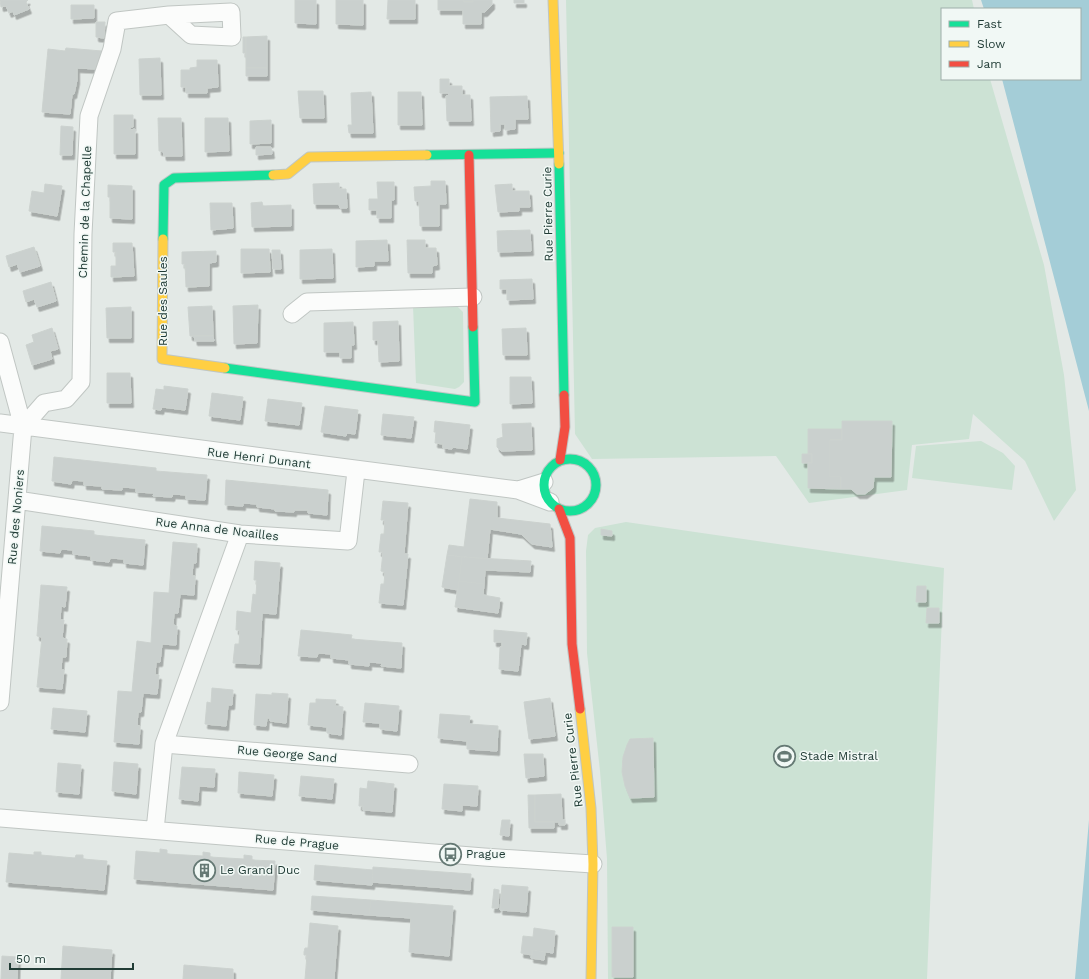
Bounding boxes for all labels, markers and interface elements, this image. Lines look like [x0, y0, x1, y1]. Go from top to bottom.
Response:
legend [941, 8, 1081, 80]
text: Fast [977, 17, 1002, 31]
text: Slow [977, 37, 1005, 51]
text: Jam [977, 57, 1002, 71]
street label: Chemin de la Chapelle [76, 145, 94, 279]
street label: Rue Pierre Curie [540, 166, 556, 262]
street label: Rue des Saules [156, 256, 170, 346]
street label: Rue Henri Dunant [206, 445, 312, 471]
street label: Rue des Noniers [5, 469, 27, 565]
street label: Rue Anna de Noailles [155, 514, 279, 544]
street label: Rue Pierre Curie [560, 712, 586, 808]
street label: Rue George Sand [236, 743, 338, 765]
sports icon: Stade Mistral [772, 743, 798, 769]
place label: Stade Mistral [800, 749, 878, 763]
street label: Rue de Prague [254, 831, 340, 853]
bus stop icon: Prague [437, 841, 463, 867]
place label: Prague [466, 847, 506, 861]
building icon: Le Grand Duc [192, 857, 218, 883]
place label: Le Grand Duc [220, 863, 300, 877]
scale bar [10, 945, 133, 971]
text: 50 m [16, 952, 46, 966]

